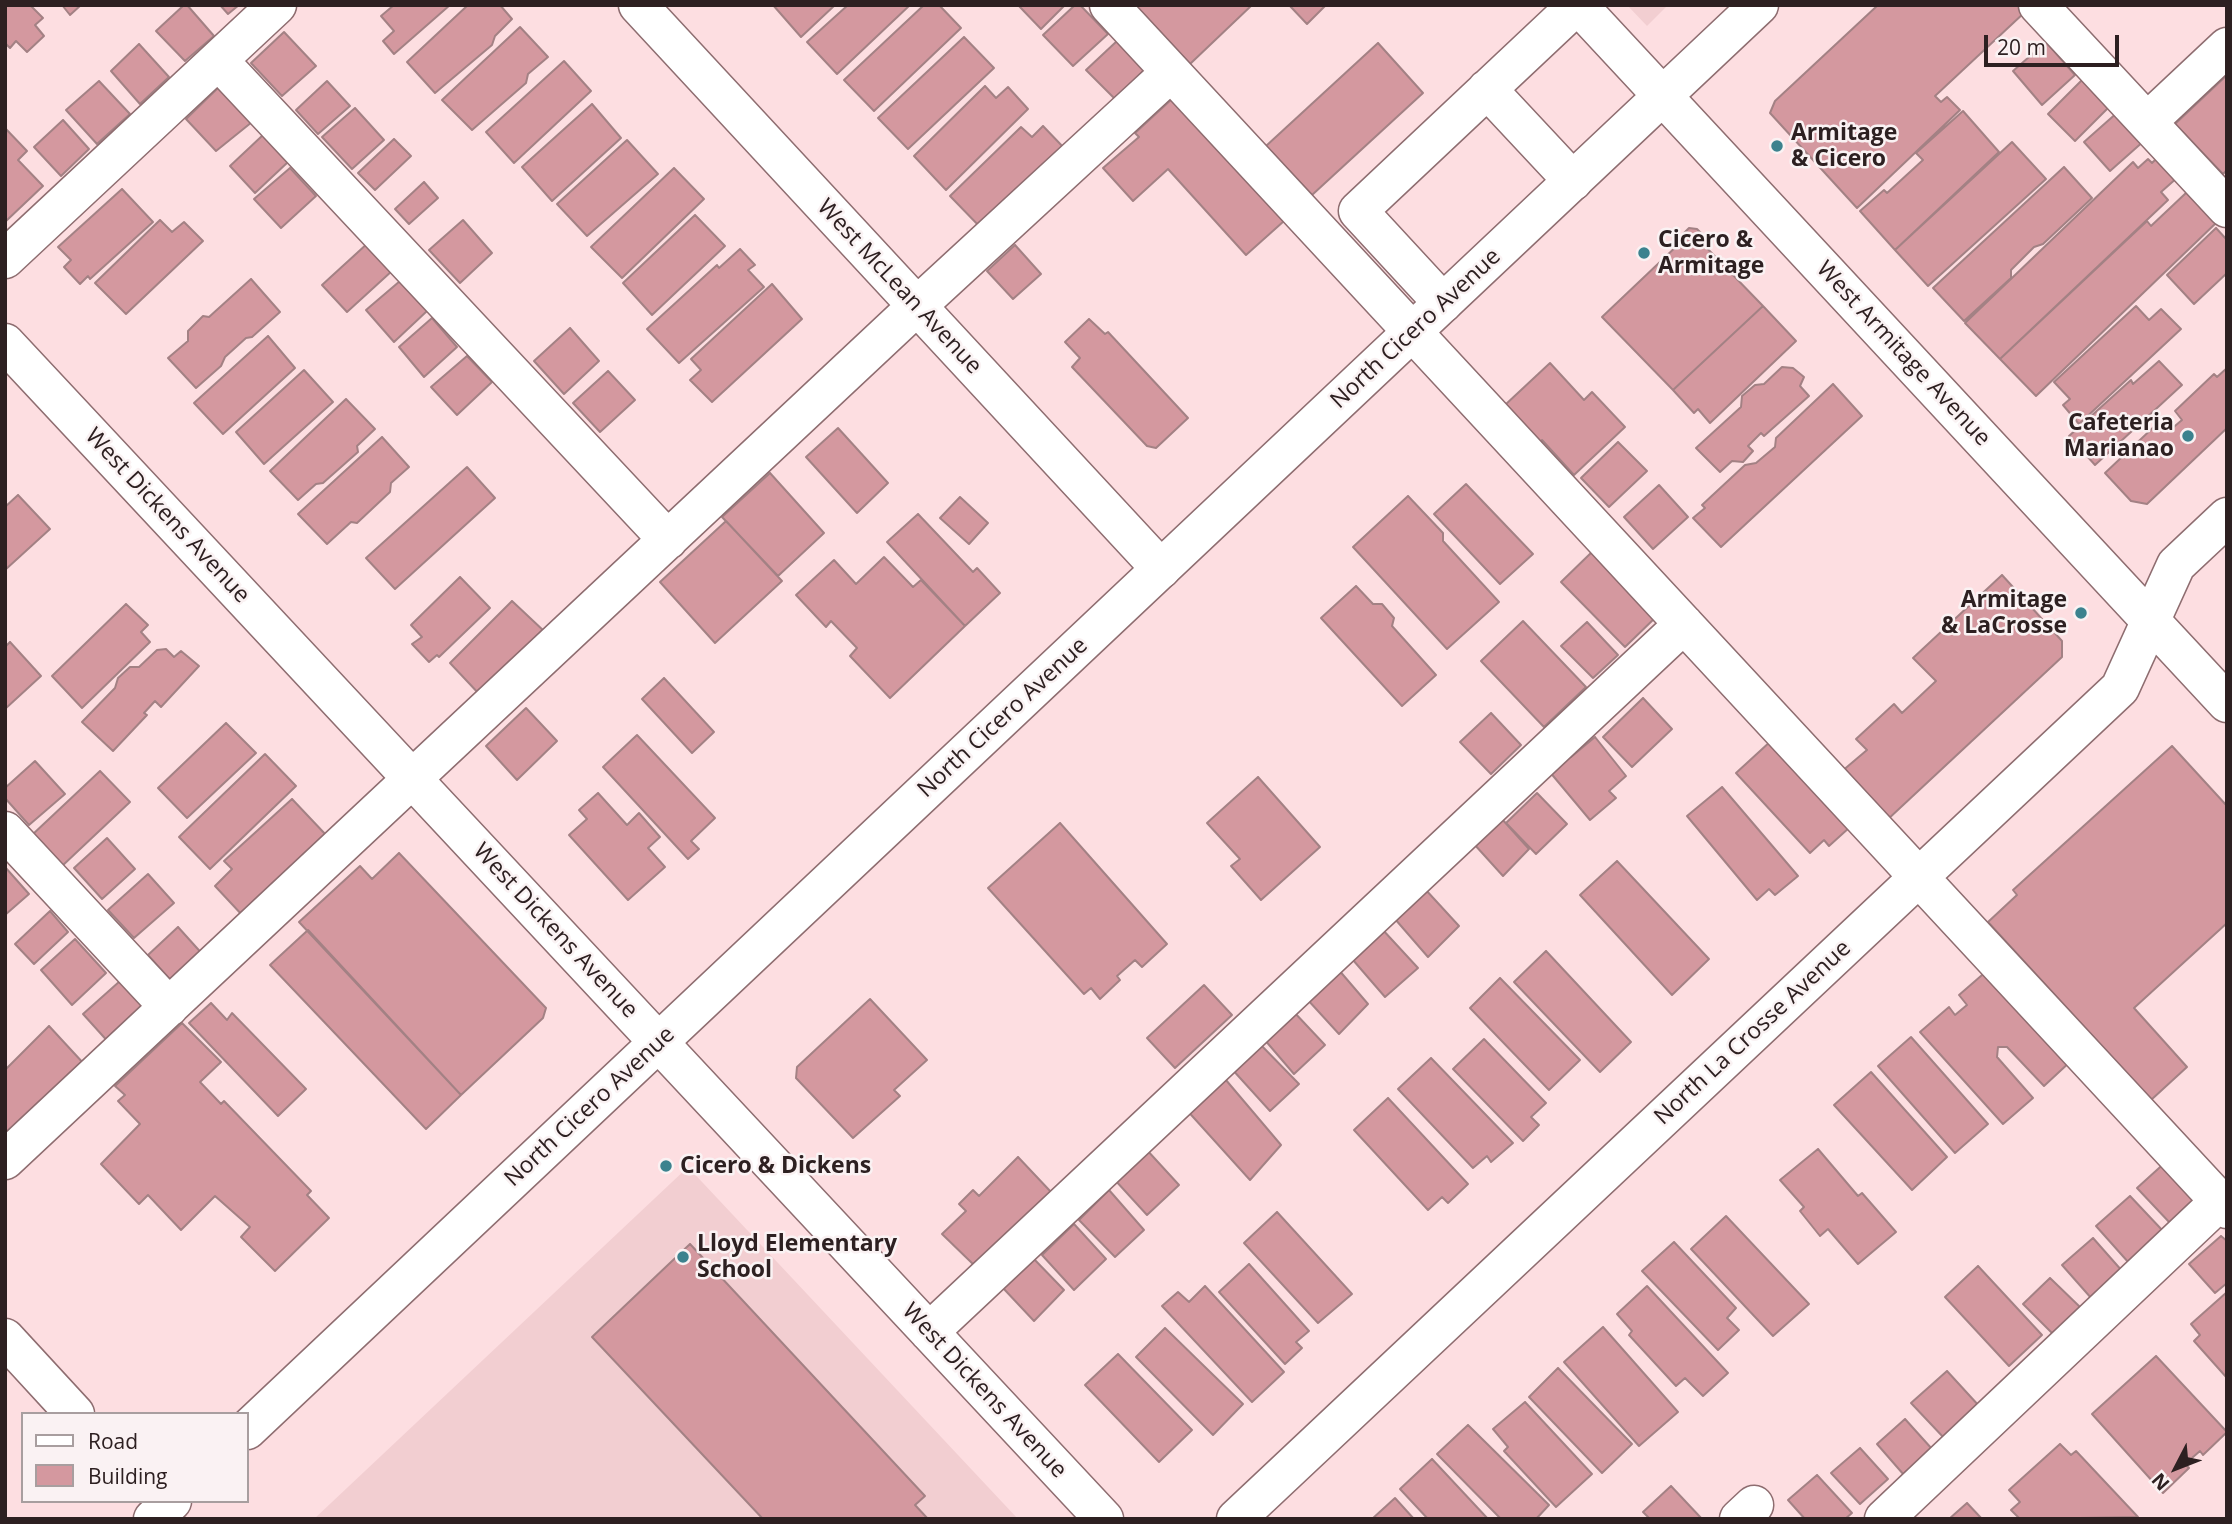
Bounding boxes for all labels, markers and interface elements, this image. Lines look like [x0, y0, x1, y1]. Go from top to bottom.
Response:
scale bar [1987, 21, 2122, 65]
text: 20 m [1997, 33, 2046, 61]
place label: Armitage & Cicero [1791, 119, 1897, 173]
marker: Armitage & Cicero [1769, 138, 1785, 154]
street label: West McLean Avenue [811, 194, 987, 380]
place label: Cicero & Armitage [1658, 226, 1764, 280]
street label: North Cicero Avenue [1325, 243, 1507, 415]
marker: Cicero & Armitage [1636, 245, 1652, 261]
street label: West Armitage Avenue [1810, 256, 1996, 452]
place label: Cafeteria Marianao [2064, 409, 2174, 463]
street label: West Dickens Avenue [79, 423, 255, 609]
marker: Cafeteria Marianao [2180, 428, 2196, 444]
place label: Armitage & LaCrosse [1941, 586, 2067, 640]
marker: Armitage & LaCrosse [2073, 605, 2089, 621]
street label: North Cicero Avenue [912, 632, 1094, 804]
street label: West Dickens Avenue [467, 838, 643, 1024]
street label: North La Crosse Avenue [1649, 935, 1857, 1131]
street label: North Cicero Avenue [499, 1021, 681, 1193]
place label: Cicero & Dickens [680, 1152, 871, 1180]
marker: Cicero & Dickens [658, 1158, 674, 1174]
place label: Lloyd Elementary School [697, 1230, 897, 1284]
marker: Lloyd Elementary School [675, 1249, 691, 1265]
street label: West Dickens Avenue [896, 1298, 1072, 1484]
legend [21, 1412, 248, 1503]
text: Road [88, 1427, 138, 1455]
north arrow [2141, 1433, 2211, 1503]
text: Building [88, 1462, 167, 1490]
text: N [2146, 1468, 2175, 1496]

